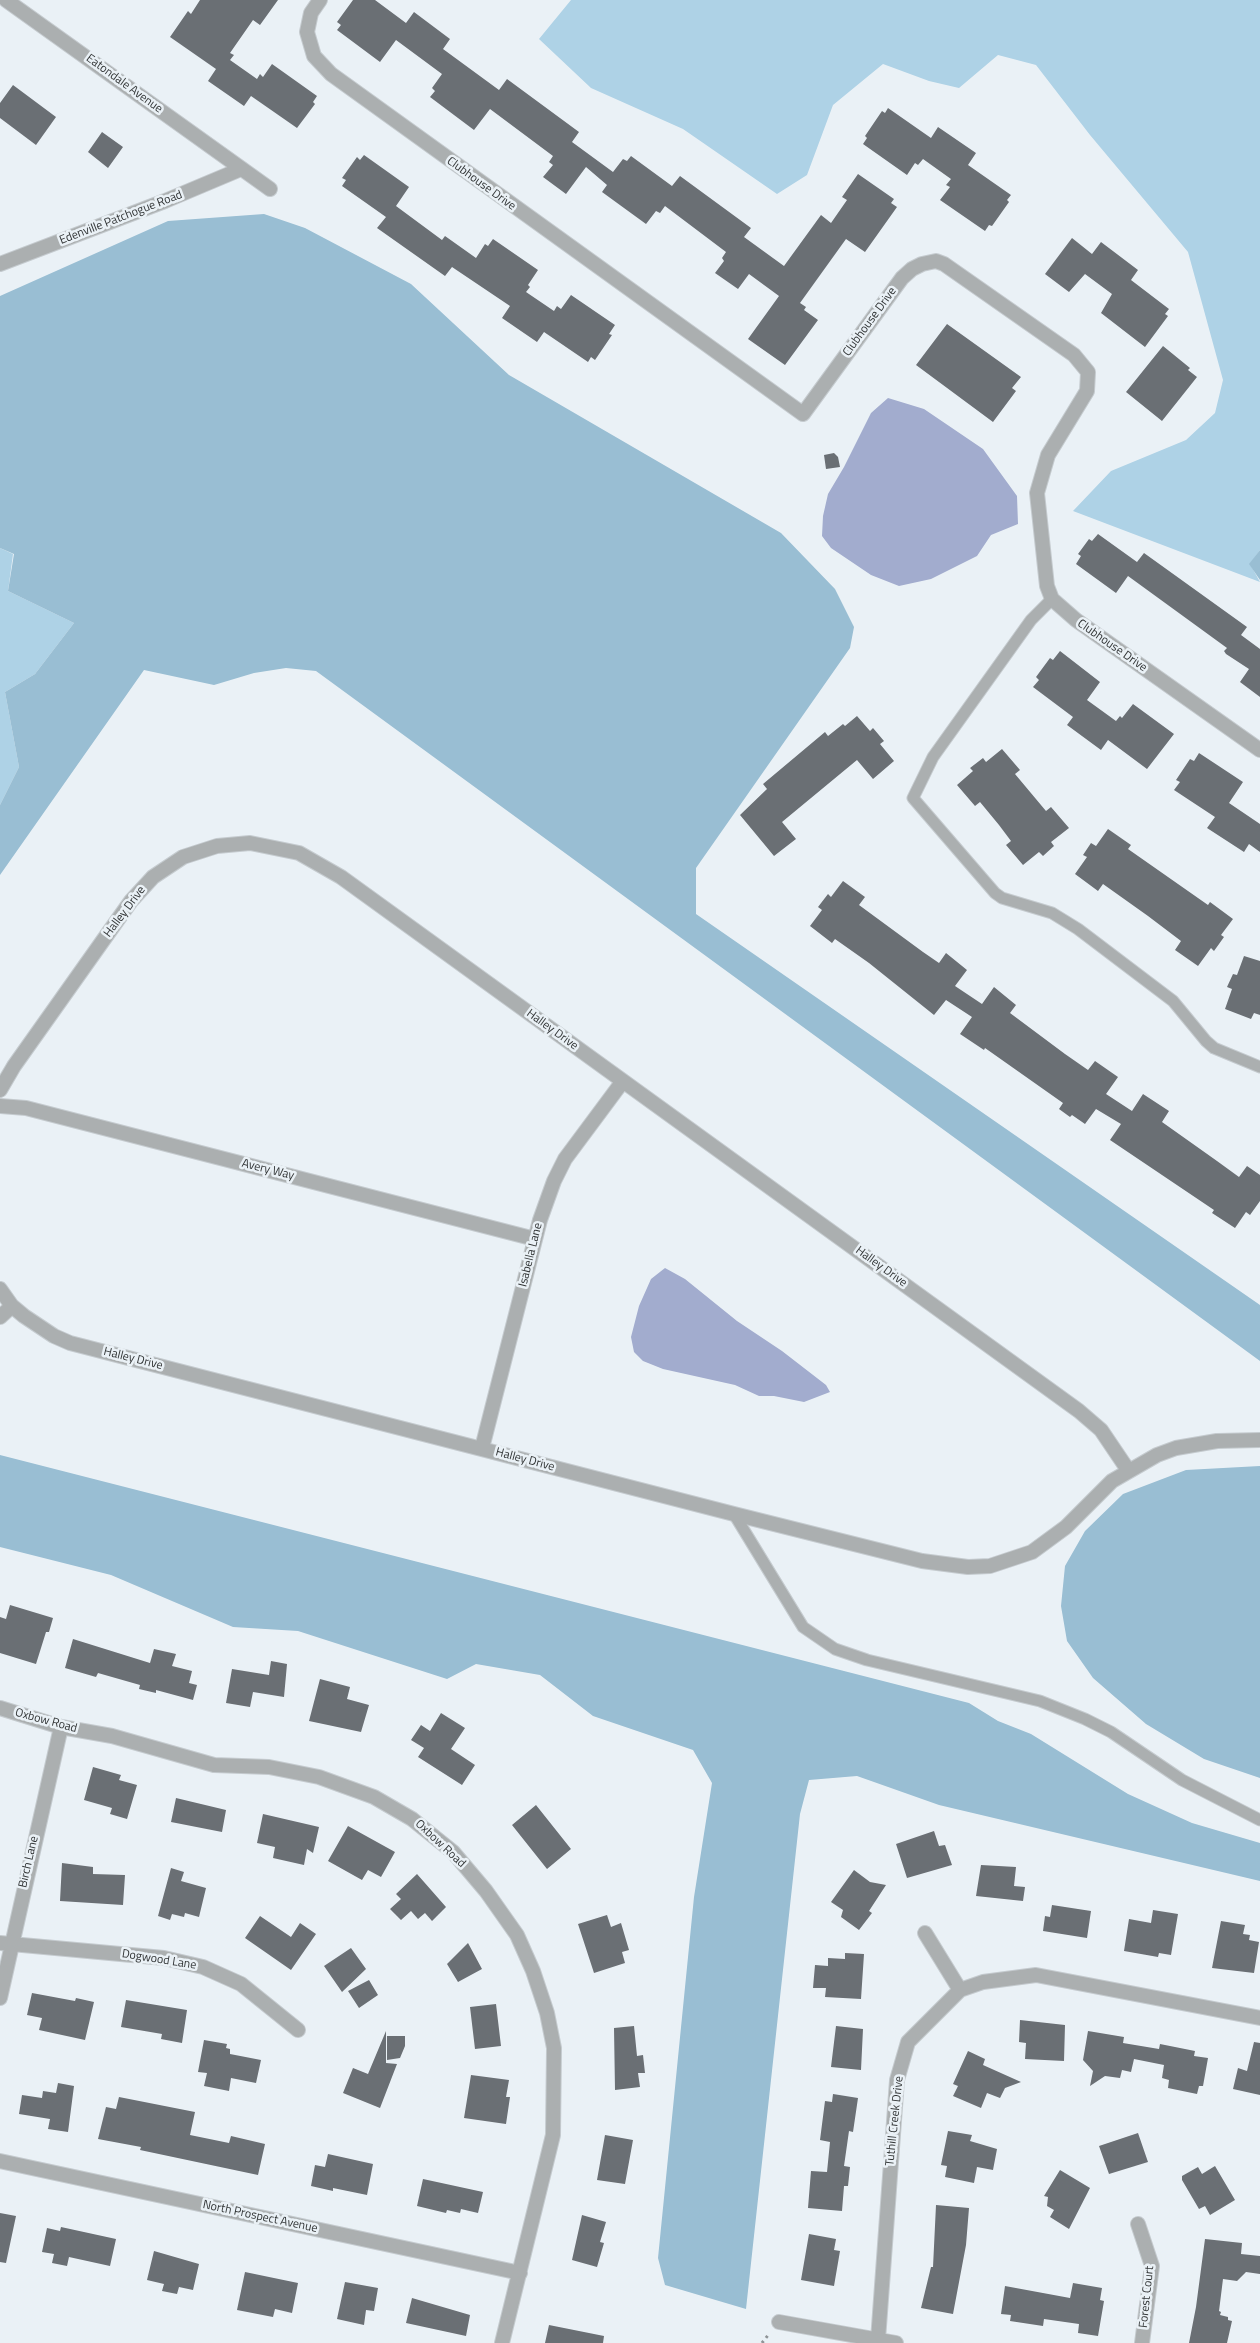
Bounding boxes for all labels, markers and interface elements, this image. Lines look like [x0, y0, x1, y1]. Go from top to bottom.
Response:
street label: Eatondale Avenue [83, 51, 165, 117]
street label: Clubhouse Drive [444, 154, 518, 214]
street label: Edenville Patchogue Road [58, 188, 184, 248]
street label: Clubhouse Drive [840, 285, 900, 359]
street label: Clubhouse Drive [1074, 617, 1150, 675]
street label: Halley Drive [101, 884, 149, 940]
street label: Halley Drive [523, 1006, 581, 1054]
street label: Avery Way [240, 1157, 296, 1183]
street label: Isabella Lane [516, 1222, 546, 1288]
street label: Halley Drive [852, 1243, 910, 1291]
street label: Halley Drive [102, 1345, 164, 1373]
street label: Halley Drive [494, 1445, 556, 1475]
street label: Oxbow Road [13, 1706, 79, 1736]
street label: Oxbow Road [412, 1817, 468, 1871]
street label: Birch Lane [16, 1835, 42, 1889]
street label: Dogwood Lane [121, 1947, 197, 1973]
street label: Tuthill Creek Drive [883, 2075, 907, 2167]
street label: North Prospect Avenue [201, 2198, 319, 2236]
street label: Forest Court [1137, 2265, 1157, 2329]

